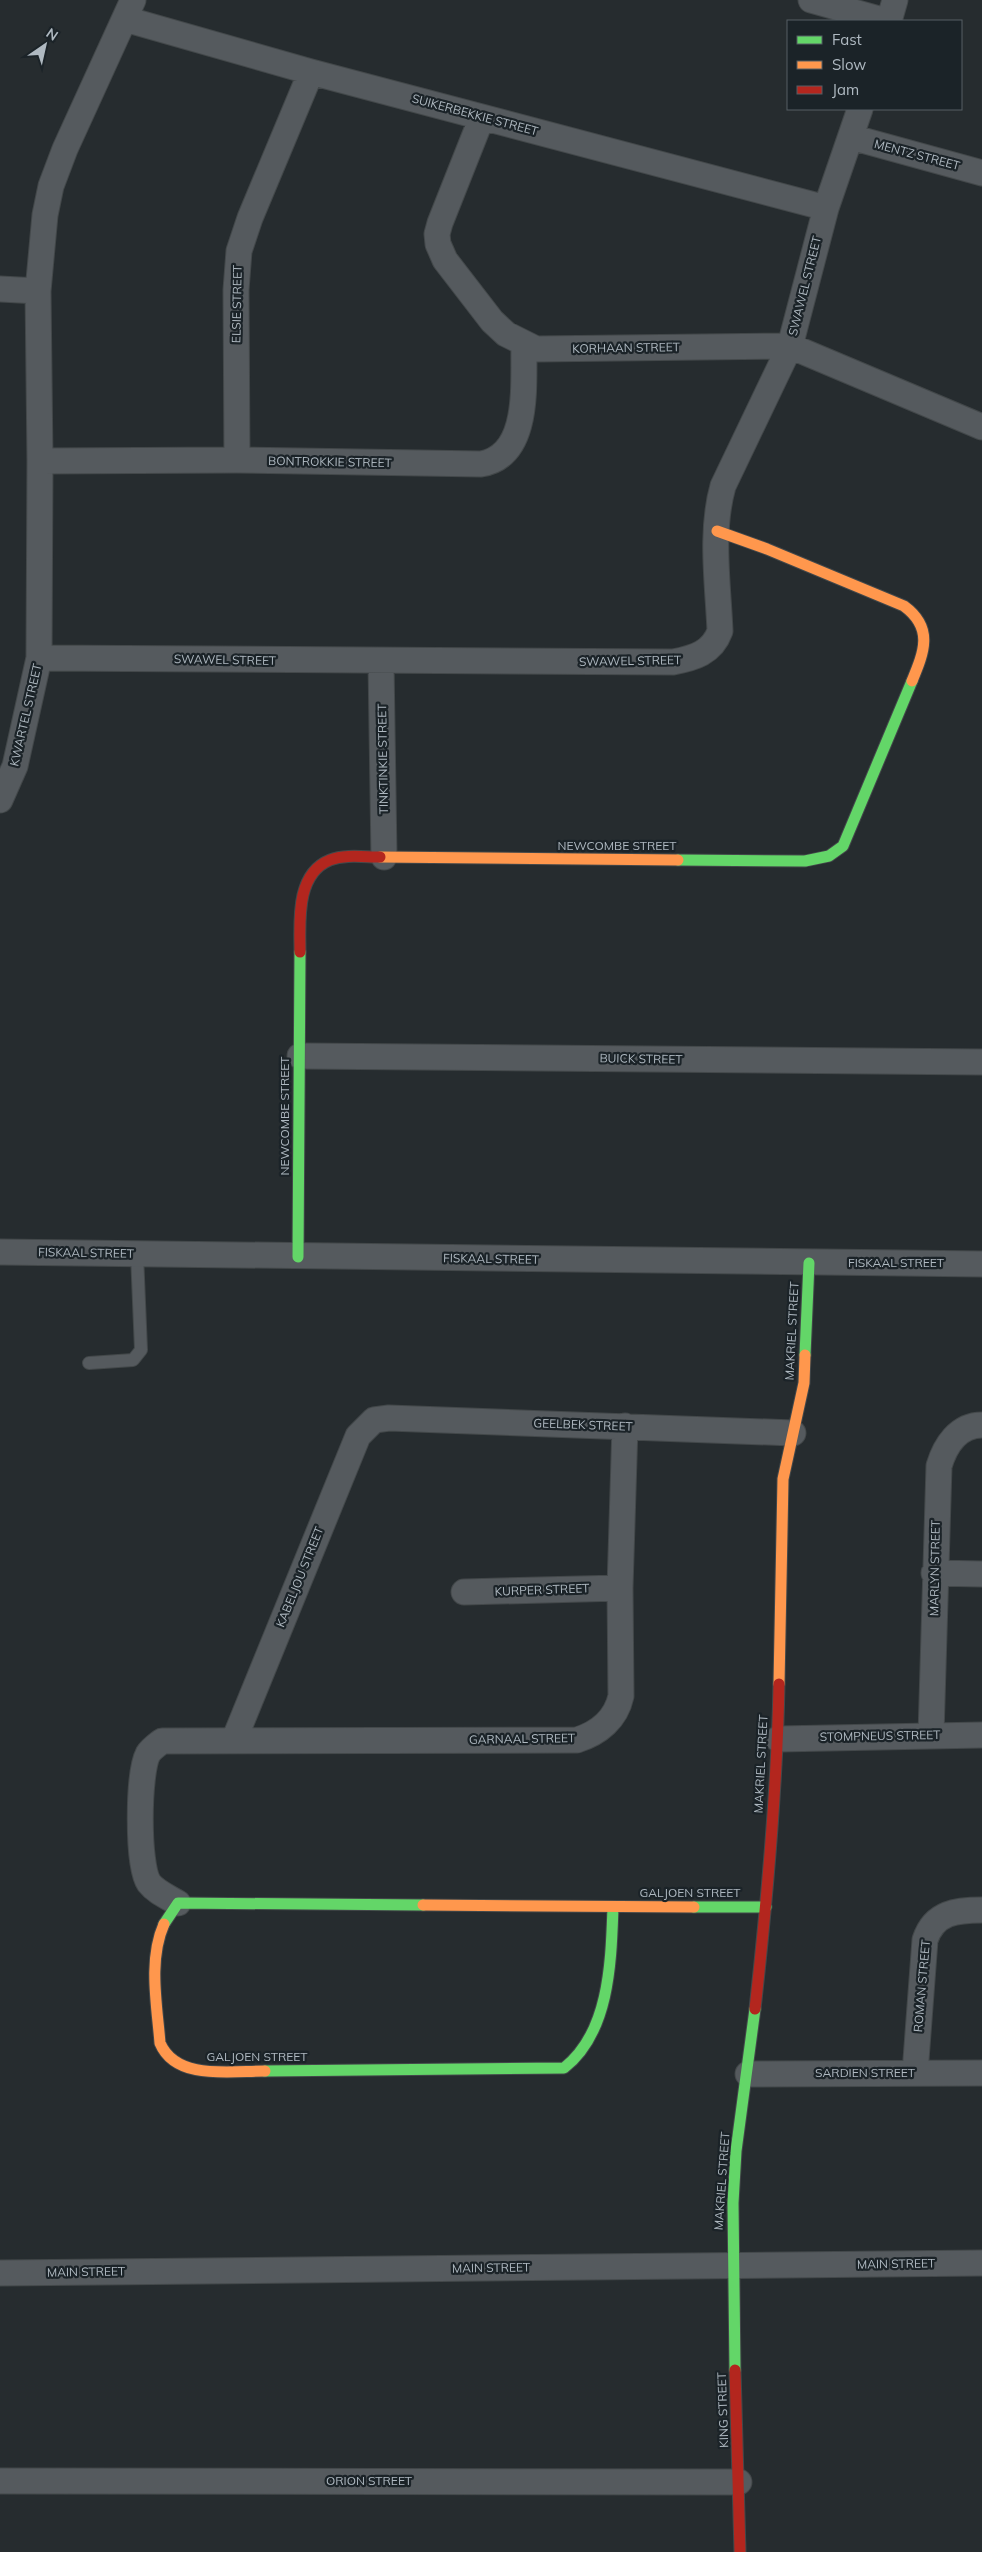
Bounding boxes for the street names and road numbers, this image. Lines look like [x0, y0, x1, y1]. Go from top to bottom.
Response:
street label: SUIKERBEKKIE STREET [410, 90, 541, 139]
street label: MENTZ STREET [873, 136, 962, 173]
street label: SWAWEL STREET [785, 234, 824, 337]
street label: ELSIE STREET [228, 264, 245, 343]
street label: KORHAAN STREET [572, 339, 681, 356]
street label: BONTROKKIE STREET [268, 453, 393, 470]
street label: SWAWEL STREET [174, 651, 277, 668]
street label: SWAWEL STREET [579, 652, 682, 669]
street label: KWARTEL STREET [6, 661, 45, 768]
street label: TINKTINKIE STREET [374, 703, 391, 815]
street label: NEWCOMBE STREET [558, 838, 677, 853]
street label: BUICK STREET [599, 1050, 683, 1067]
street label: NEWCOMBE STREET [277, 1056, 292, 1176]
street label: FISKAAL STREET [38, 1244, 135, 1261]
street label: FISKAAL STREET [443, 1250, 540, 1267]
street label: FISKAAL STREET [848, 1255, 945, 1270]
street label: MAKRIEL STREET [781, 1280, 802, 1381]
street label: GEELBEK STREET [533, 1415, 634, 1434]
street label: MARLYN STREET [926, 1519, 943, 1616]
street label: KABELJOU STREET [272, 1523, 327, 1629]
street label: KURPER STREET [494, 1580, 590, 1599]
street label: MAKRIEL STREET [750, 1713, 771, 1814]
street label: STOMPNEUS STREET [819, 1727, 941, 1744]
street label: GARNAAL STREET [469, 1730, 576, 1747]
street label: GALJOEN STREET [639, 1885, 741, 1900]
street label: ROMAN STREET [910, 1938, 933, 2033]
street label: GALJOEN STREET [206, 2049, 308, 2064]
street label: SARDIEN STREET [815, 2065, 916, 2080]
street label: MAKRIEL STREET [711, 2130, 732, 2231]
street label: MAIN STREET [857, 2255, 936, 2272]
street label: MAIN STREET [452, 2259, 531, 2276]
street label: MAIN STREET [47, 2263, 126, 2280]
street label: KING STREET [714, 2371, 731, 2448]
street label: ORION STREET [326, 2473, 413, 2488]

